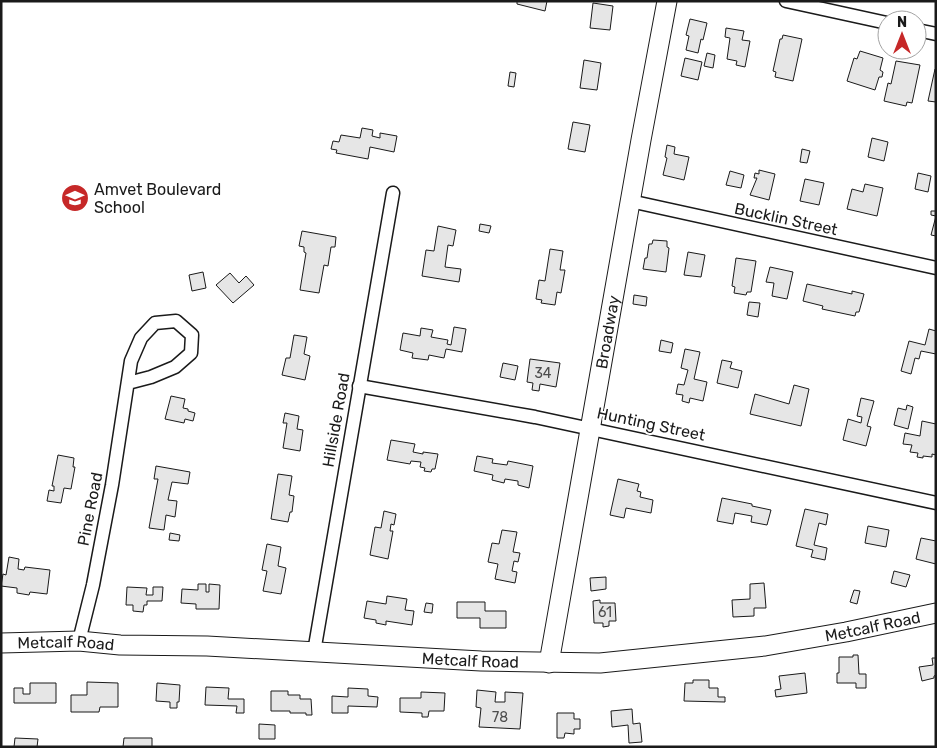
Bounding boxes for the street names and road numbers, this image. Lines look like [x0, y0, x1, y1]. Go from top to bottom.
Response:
street label: Bucklin Street [733, 199, 839, 239]
street label: Broadway [591, 294, 623, 370]
street label: Hillside Road [318, 371, 354, 469]
street label: Hunting Street [595, 403, 707, 445]
street label: Pine Road [74, 471, 106, 547]
street label: Metcalf Road [823, 607, 922, 645]
street label: Metcalf Road [17, 631, 115, 654]
street label: Metcalf Road [421, 648, 519, 671]

